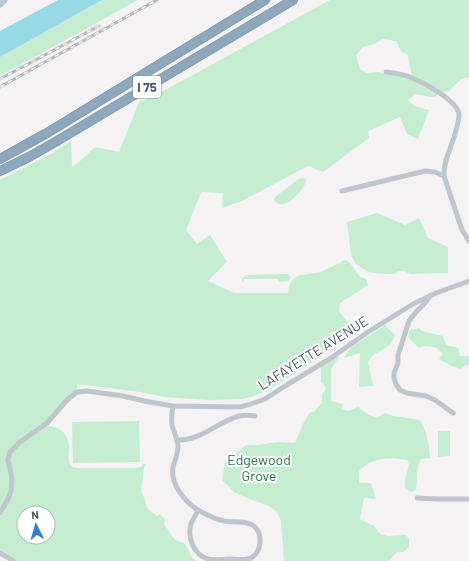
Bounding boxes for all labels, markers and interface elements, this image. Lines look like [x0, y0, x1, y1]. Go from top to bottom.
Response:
road number: I 75 [133, 76, 161, 98]
street label: LAFAYETTE AVENUE [255, 312, 371, 393]
park label: Edgewood Grove [227, 451, 291, 484]
north arrow [16, 505, 56, 545]
text: N [31, 508, 39, 521]

